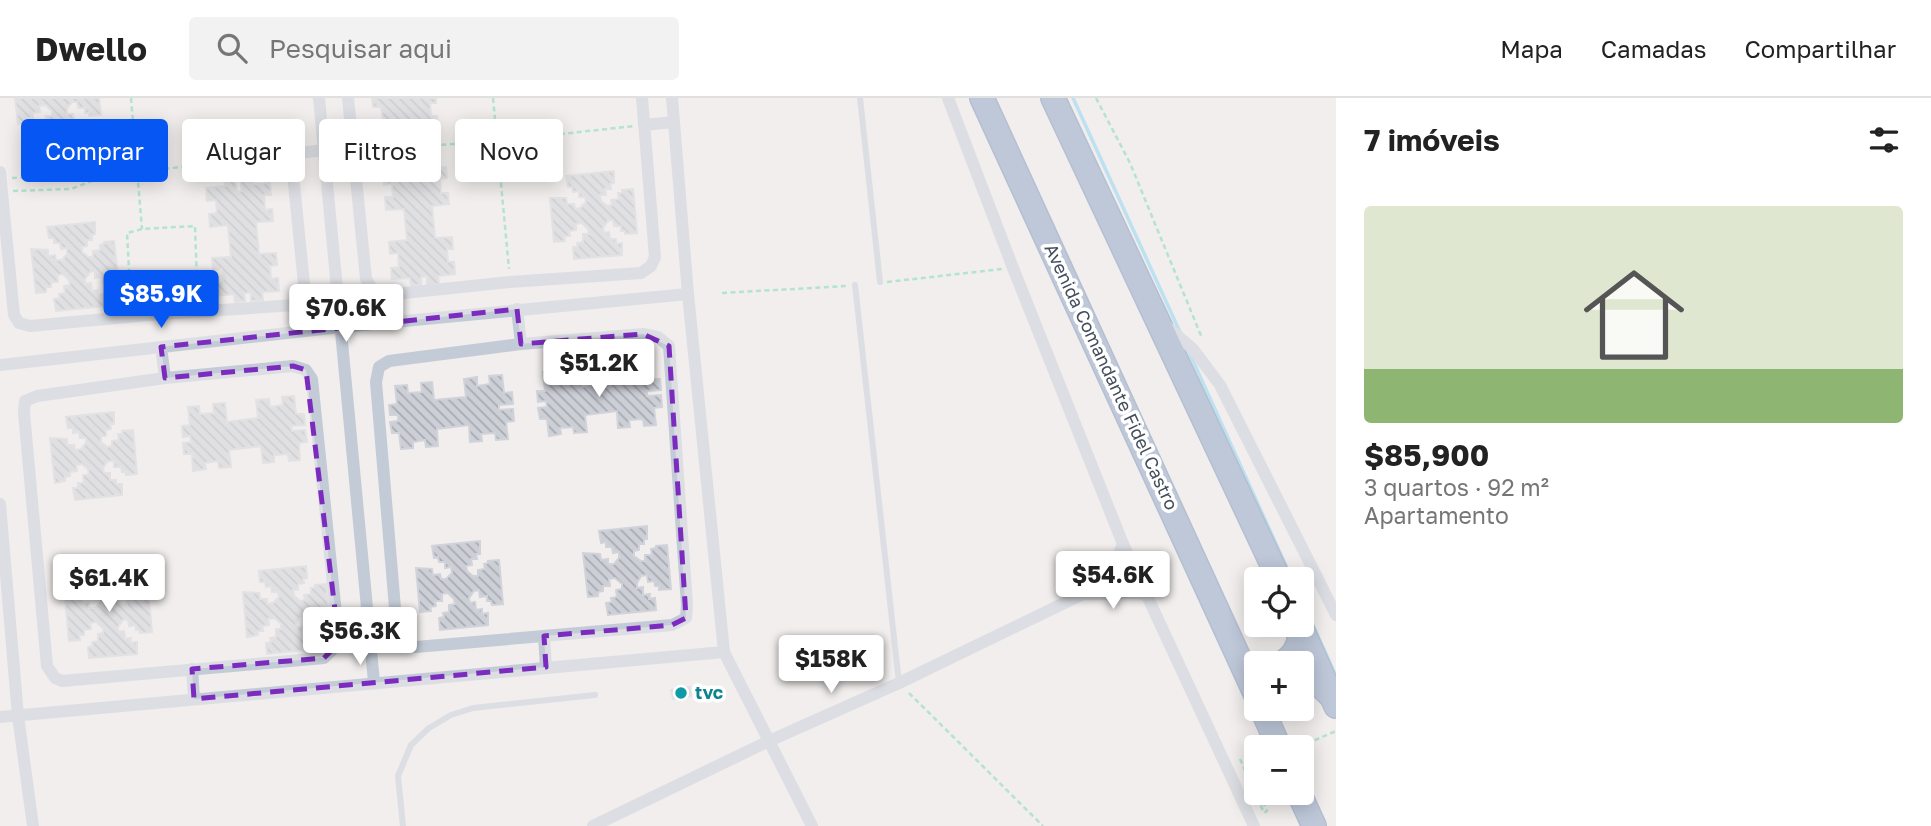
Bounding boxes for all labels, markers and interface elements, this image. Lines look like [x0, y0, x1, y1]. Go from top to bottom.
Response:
search box [189, 17, 679, 80]
text: Dwello [35, 29, 147, 68]
icon: search [213, 29, 251, 67]
text: Pesquisar aqui [269, 33, 452, 64]
text: Mapa [1500, 34, 1563, 63]
text: Camadas [1601, 34, 1706, 63]
text: Compartilhar [1744, 34, 1896, 63]
chip: Comprar [21, 119, 168, 182]
chip: Alugar [182, 119, 305, 182]
chip: Filtros [319, 119, 441, 182]
chip: Novo [455, 119, 563, 182]
icon: filters [1865, 121, 1903, 159]
text: 7 imóveis [1364, 122, 1500, 158]
street label: Avenida Comandante Fidel Castro [1040, 240, 1183, 513]
icon: home [1571, 252, 1697, 378]
pin: $85.9K [104, 271, 218, 330]
text: $85.9K [120, 279, 202, 307]
pin: $70.6K [289, 285, 403, 344]
text: $70.6K [305, 293, 387, 321]
pin: $51.2K [542, 340, 656, 399]
text: $51.2K [559, 348, 639, 376]
text: $85,900 [1364, 437, 1489, 473]
text: 3 quartos · 92 m² [1364, 473, 1549, 501]
text: Apartamento [1364, 501, 1509, 529]
pin: $54.6K [1056, 552, 1170, 611]
pin: $61.4K [52, 554, 166, 614]
text: $54.6K [1072, 560, 1154, 588]
text: $61.4K [69, 563, 149, 591]
map controls [1244, 567, 1314, 805]
button: locate [1244, 567, 1314, 637]
pin: $56.3K [303, 608, 417, 667]
text: $56.3K [319, 616, 401, 644]
pin: $158K [782, 636, 880, 695]
text: $158K [795, 644, 867, 672]
button: + [1244, 651, 1314, 721]
place label: tvc [695, 681, 723, 703]
marker: tvc [673, 685, 689, 701]
button: − [1244, 735, 1314, 805]

